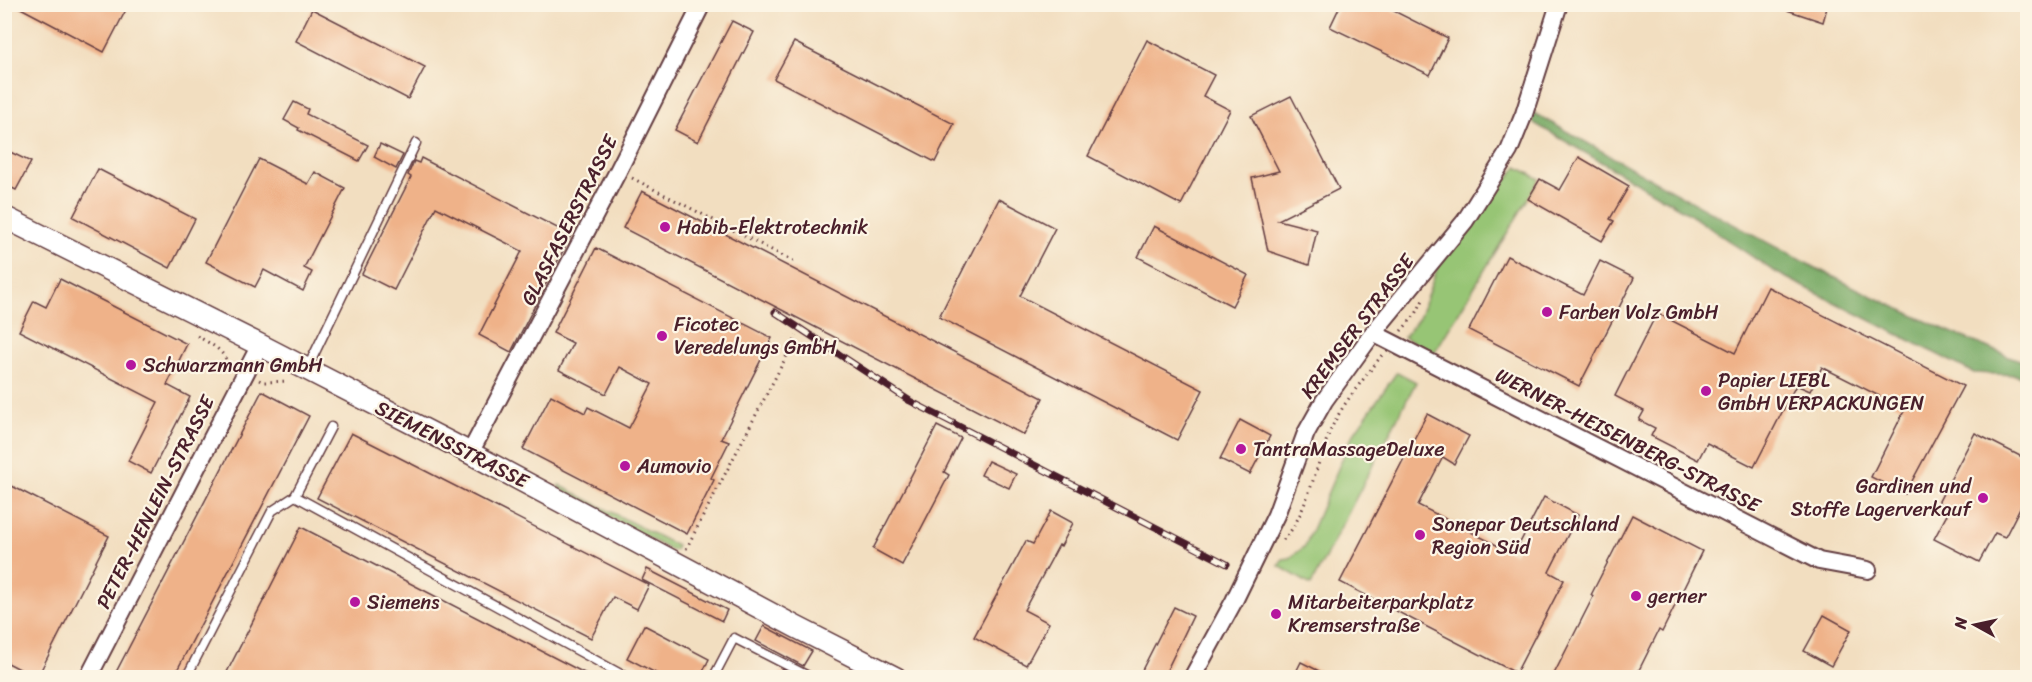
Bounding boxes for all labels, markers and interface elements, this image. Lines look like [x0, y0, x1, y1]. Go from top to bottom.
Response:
street label: GLASFASERSTRASSE [511, 127, 629, 312]
place label: Habib-Elektrotechnik [677, 210, 869, 245]
marker: Habib-Elektrotechnik [658, 220, 672, 234]
street label: KREMSER STRASSE [1291, 245, 1425, 406]
place label: Farben Volz GmbH [1559, 295, 1719, 330]
marker: Farben Volz GmbH [1540, 305, 1554, 319]
place label: Ficotec Veredelungs GmbH [674, 307, 837, 365]
marker: Ficotec Veredelungs GmbH [655, 329, 669, 343]
place label: Schwarzmann GmbH [143, 348, 323, 383]
marker: Schwarzmann GmbH [124, 358, 138, 372]
street label: WERNER-HEISENBERG-STRASSE [1489, 358, 1768, 524]
place label: Papier LIEBL GmbH VERPACKUNGEN [1718, 363, 1924, 421]
marker: Papier LIEBL GmbH VERPACKUNGEN [1699, 384, 1713, 398]
street label: PETER-HENLEIN-STRASSE [86, 387, 225, 615]
street label: SIEMENSSTRASSE [369, 391, 536, 499]
place label: TantraMassageDeluxe [1253, 432, 1445, 467]
marker: TantraMassageDeluxe [1234, 442, 1248, 456]
place label: Aumovio [636, 449, 711, 484]
marker: Aumovio [618, 459, 632, 473]
place label: Gardinen und Stoffe Lagerverkauf [1791, 469, 1973, 527]
marker: Gardinen und Stoffe Lagerverkauf [1976, 491, 1990, 505]
place label: Sonepar Deutschland Region Süd [1432, 507, 1620, 565]
marker: Sonepar Deutschland Region Süd [1413, 528, 1427, 542]
place label: gerner [1646, 579, 1708, 614]
place label: Siemens [367, 585, 440, 620]
place label: Mitarbeiterparkplatz Kremserstraße [1288, 585, 1474, 643]
marker: gerner [1629, 589, 1643, 603]
marker: Siemens [348, 595, 362, 609]
north arrow [1945, 595, 2005, 655]
marker: Mitarbeiterparkplatz Kremserstraße [1269, 607, 1283, 621]
text: N [1945, 615, 1976, 631]

